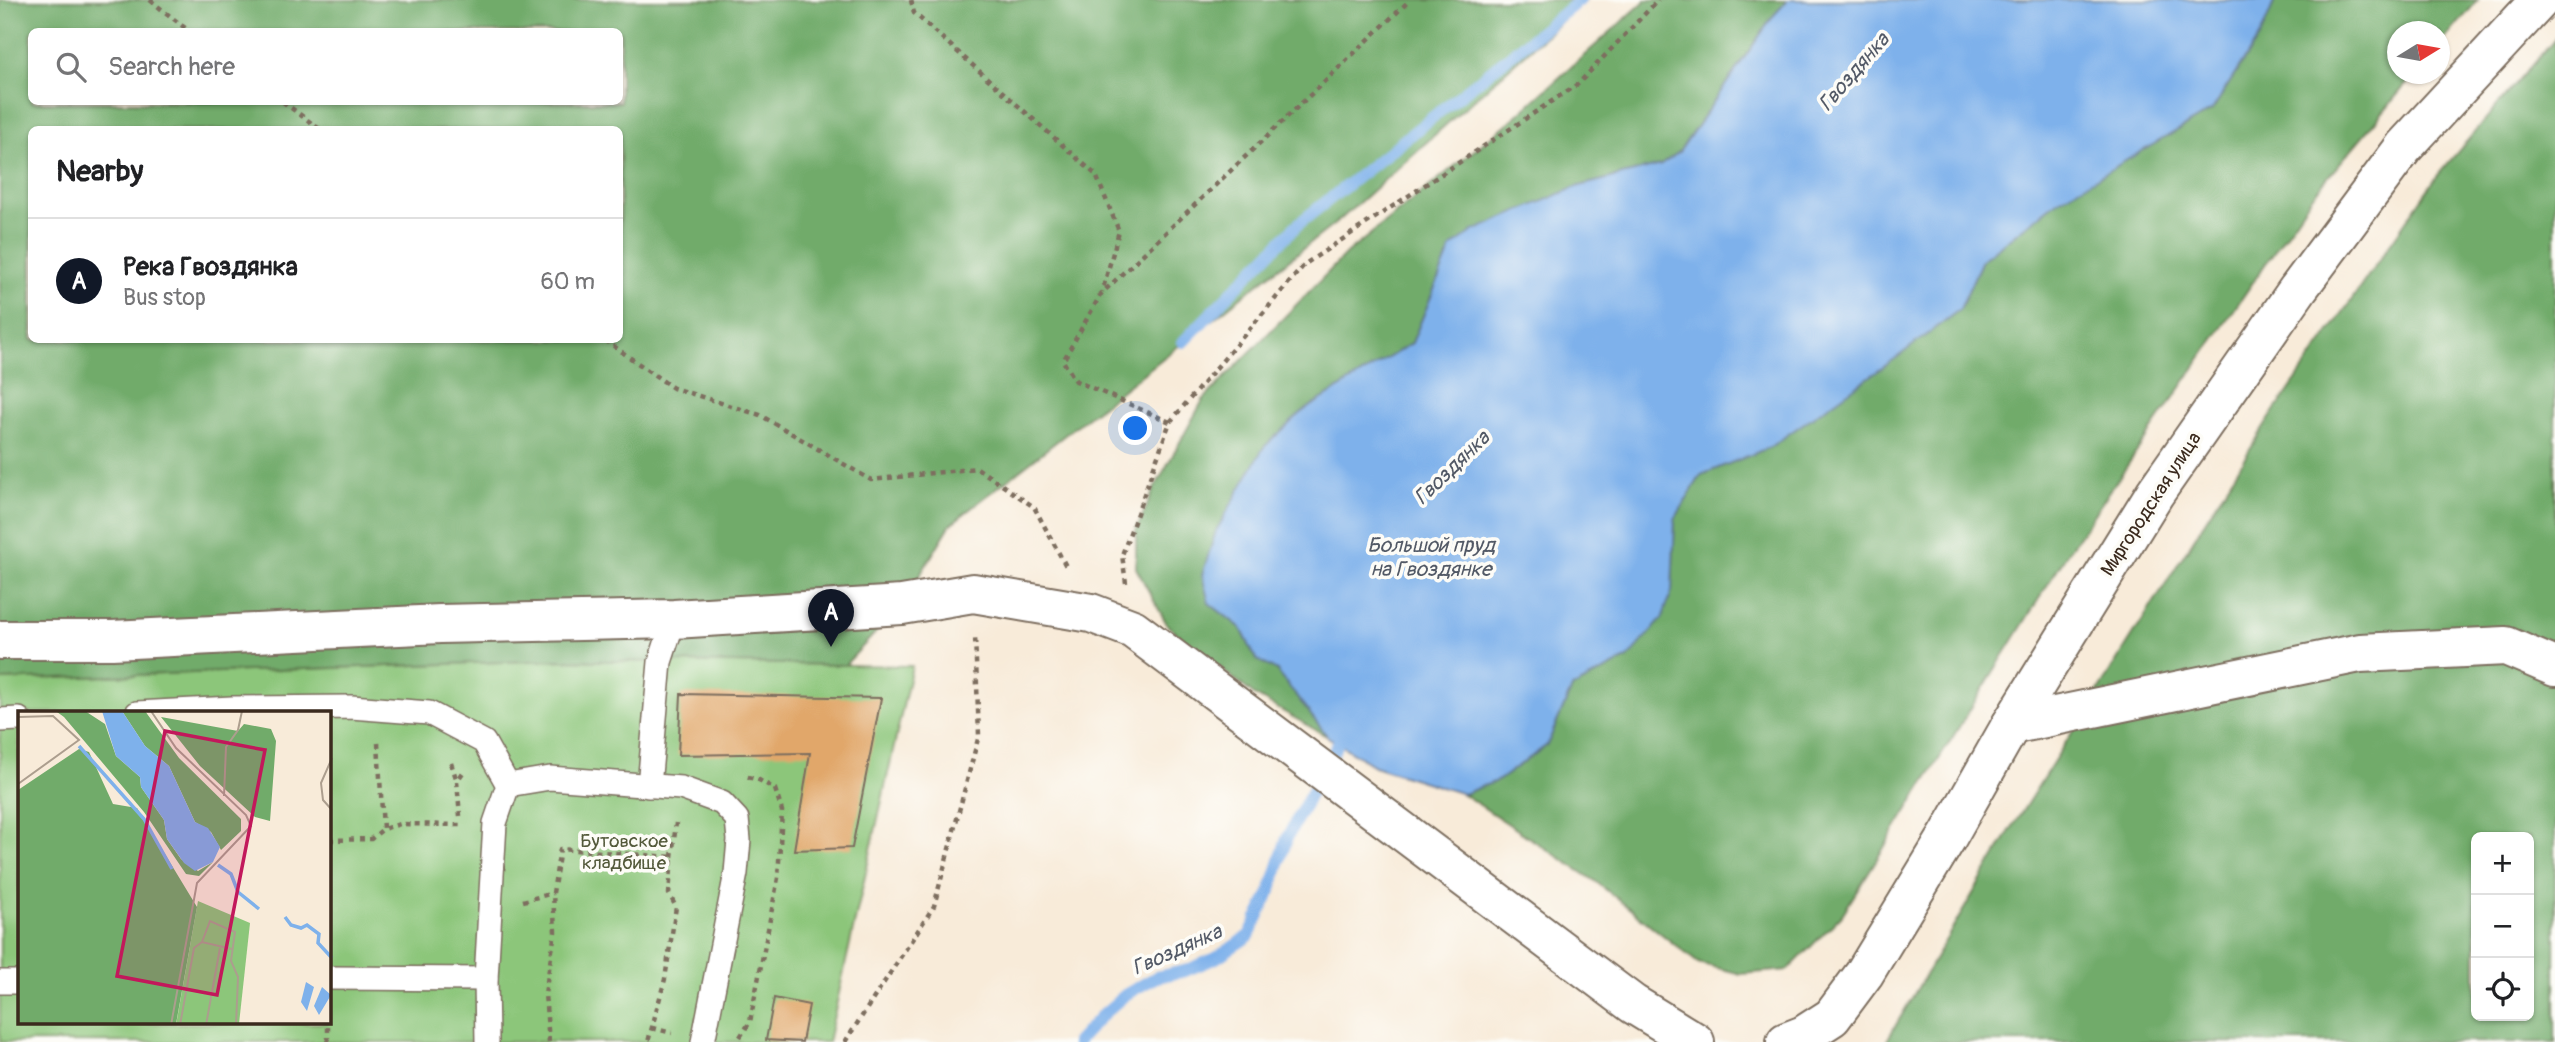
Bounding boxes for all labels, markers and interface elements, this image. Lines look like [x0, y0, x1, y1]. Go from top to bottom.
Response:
north arrow [2387, 21, 2450, 84]
water label: Гвоздянка [1813, 26, 1896, 117]
search box [28, 28, 623, 105]
icon: search [52, 48, 90, 86]
text: Search here [108, 51, 235, 83]
text: Nearby [56, 153, 143, 190]
text: Река Гвоздянка [123, 251, 298, 283]
text: A [72, 267, 86, 296]
text: 60 m [540, 267, 595, 296]
text: Bus stop [123, 283, 206, 312]
your location [1118, 411, 1152, 445]
water label: Гвоздянка [1408, 424, 1497, 511]
street label: Миргородская улица [2095, 427, 2207, 581]
water label: Большой пруд на Гвоздянке [1367, 532, 1497, 583]
pin: A [808, 589, 854, 647]
inset map [18, 711, 331, 1024]
park label: Бутовское кладбище [580, 829, 668, 875]
map controls [2471, 832, 2534, 1021]
button: + [2471, 832, 2534, 895]
button: − [2471, 895, 2534, 958]
water label: Гвоздянка [1128, 918, 1227, 982]
button: locate [2471, 958, 2534, 1021]

